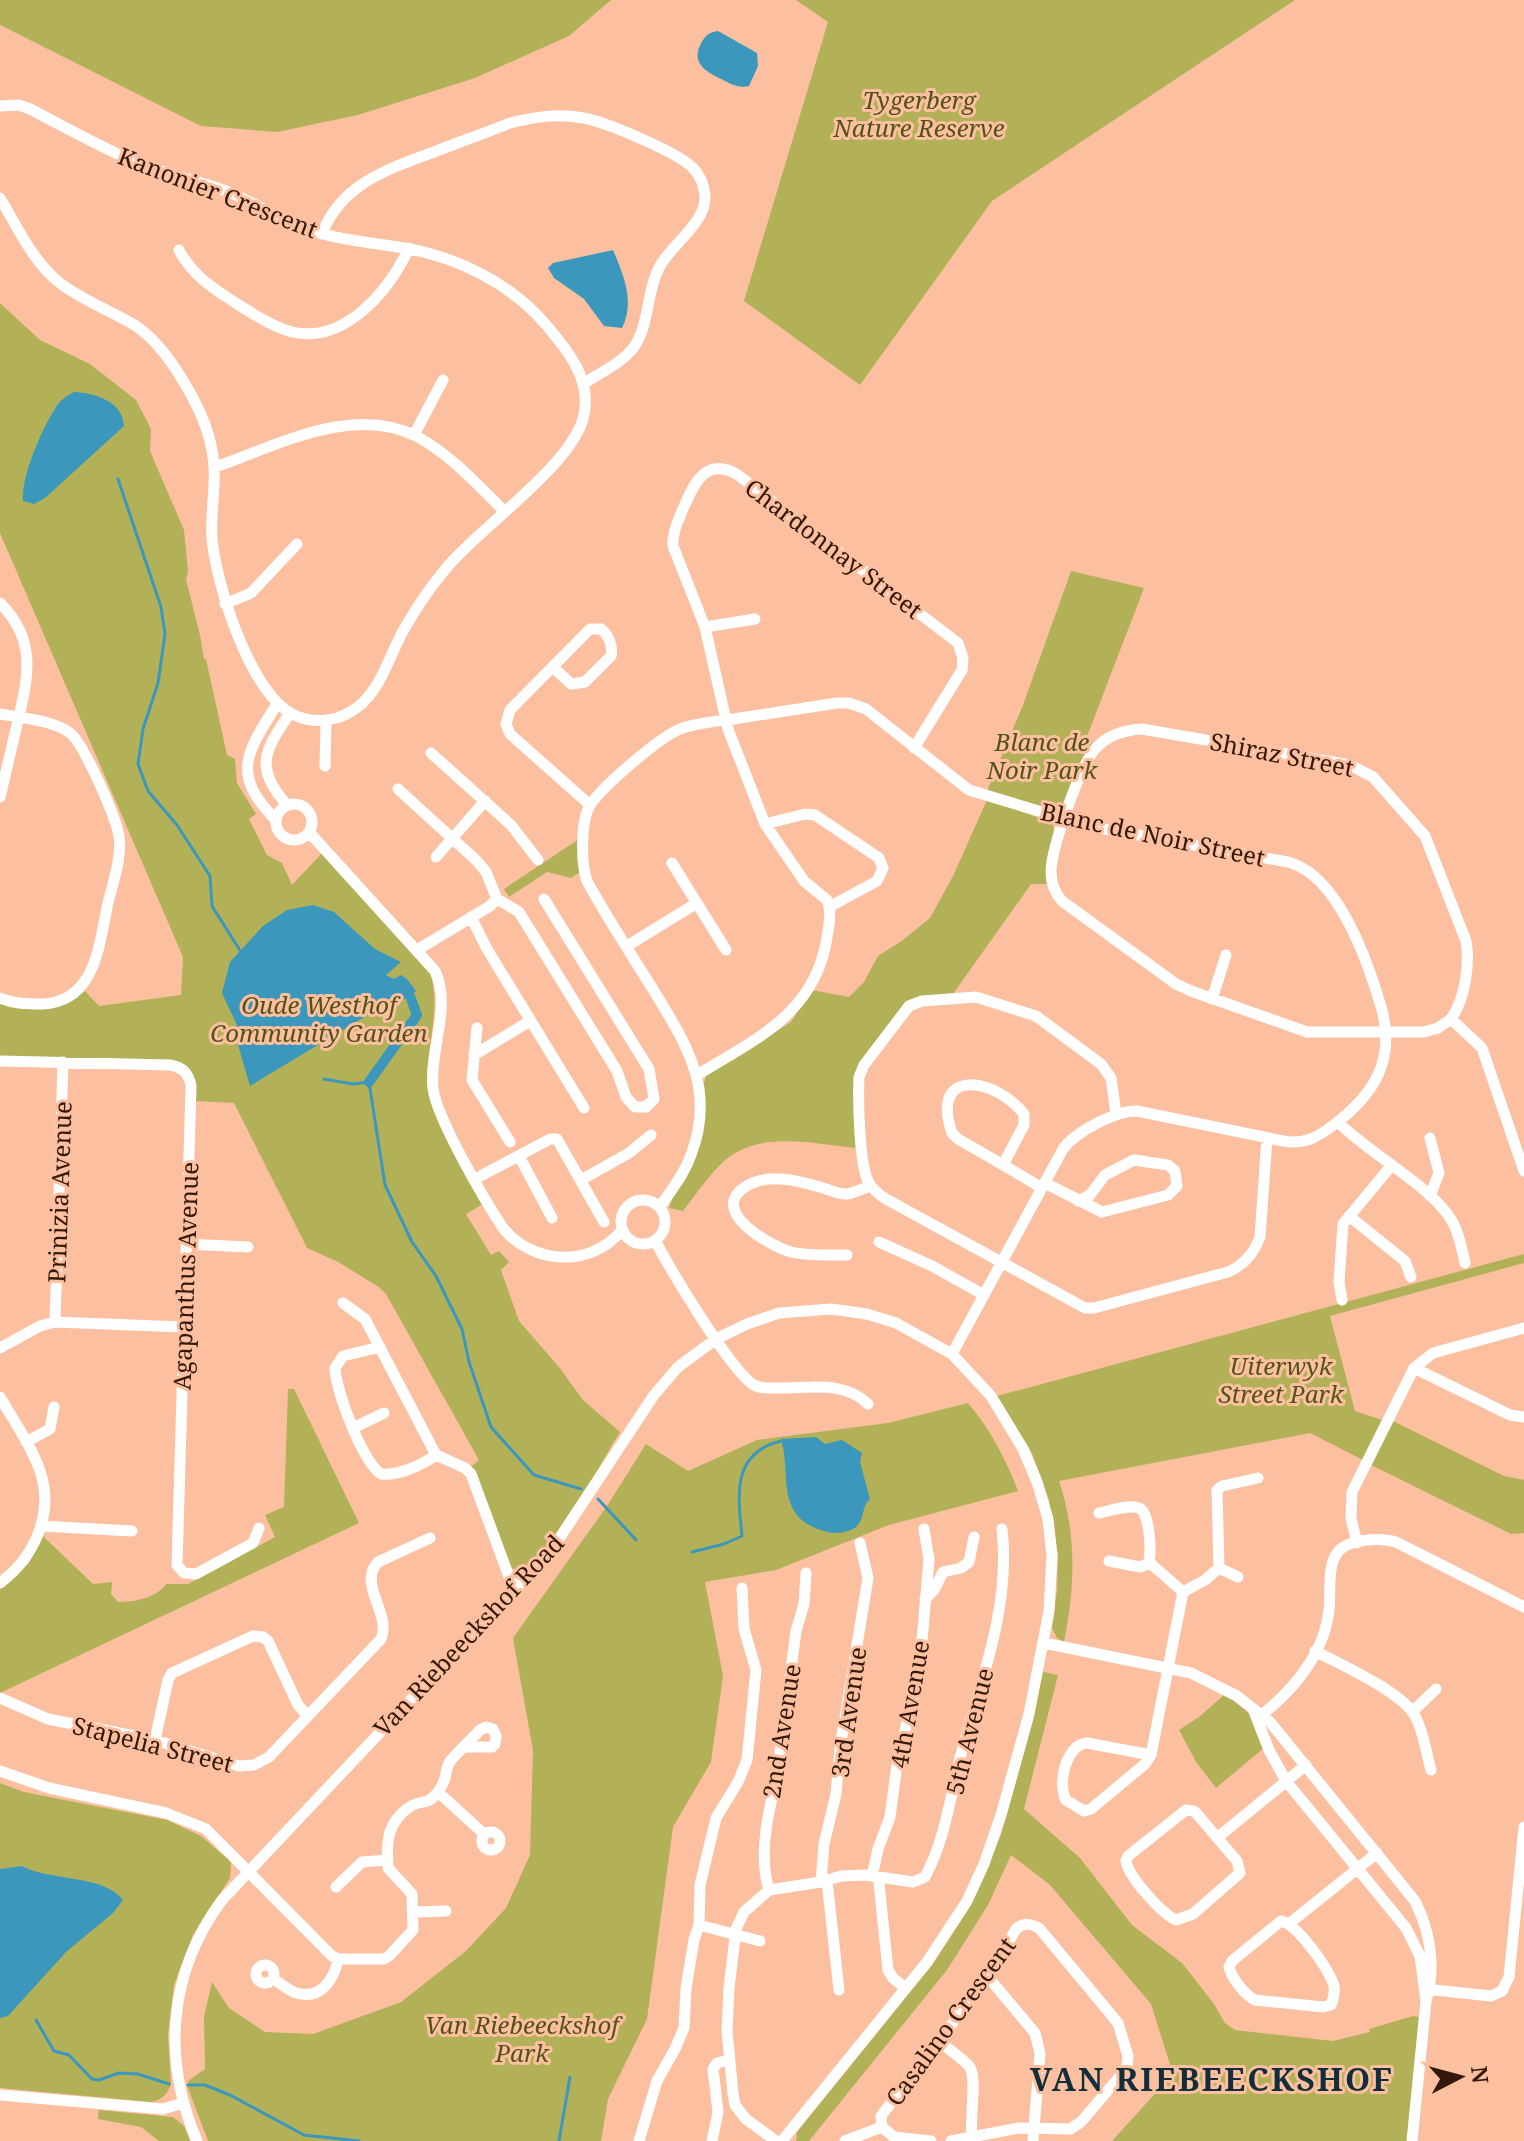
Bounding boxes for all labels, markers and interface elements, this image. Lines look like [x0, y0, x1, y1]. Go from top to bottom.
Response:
park label: Tygerberg Nature Reserve [833, 83, 1005, 144]
street label: Kanonier Crescent [113, 139, 323, 245]
street label: Chardonnay Street [739, 470, 929, 626]
street label: Shiraz Street [1207, 724, 1357, 784]
park label: Blanc de Noir Park [986, 725, 1099, 786]
street label: Blanc de Noir Street [1038, 794, 1268, 874]
park label: Oude Westhof Community Garden [210, 988, 428, 1049]
street label: Prinizia Avenue [39, 1100, 79, 1284]
street label: Agapanthus Avenue [165, 1161, 205, 1391]
park label: Uiterwyk Street Park [1218, 1349, 1345, 1410]
street label: Van Riebeeckshof Road [365, 1527, 571, 1743]
street label: 4th Avenue [882, 1638, 936, 1770]
street label: 3rd Avenue [823, 1645, 873, 1779]
street label: 2nd Avenue [754, 1661, 808, 1801]
street label: 5th Avenue [937, 1664, 1001, 1798]
street label: Stapelia Street [69, 1708, 237, 1780]
street label: Casalino Crescent [877, 1930, 1023, 2112]
park label: Van Riebeeckshof Park [425, 2008, 623, 2069]
north arrow [1420, 2037, 1500, 2117]
district label: VAN RIEBEECKSHOF [1030, 2057, 1394, 2100]
text: N [1465, 2065, 1497, 2085]

